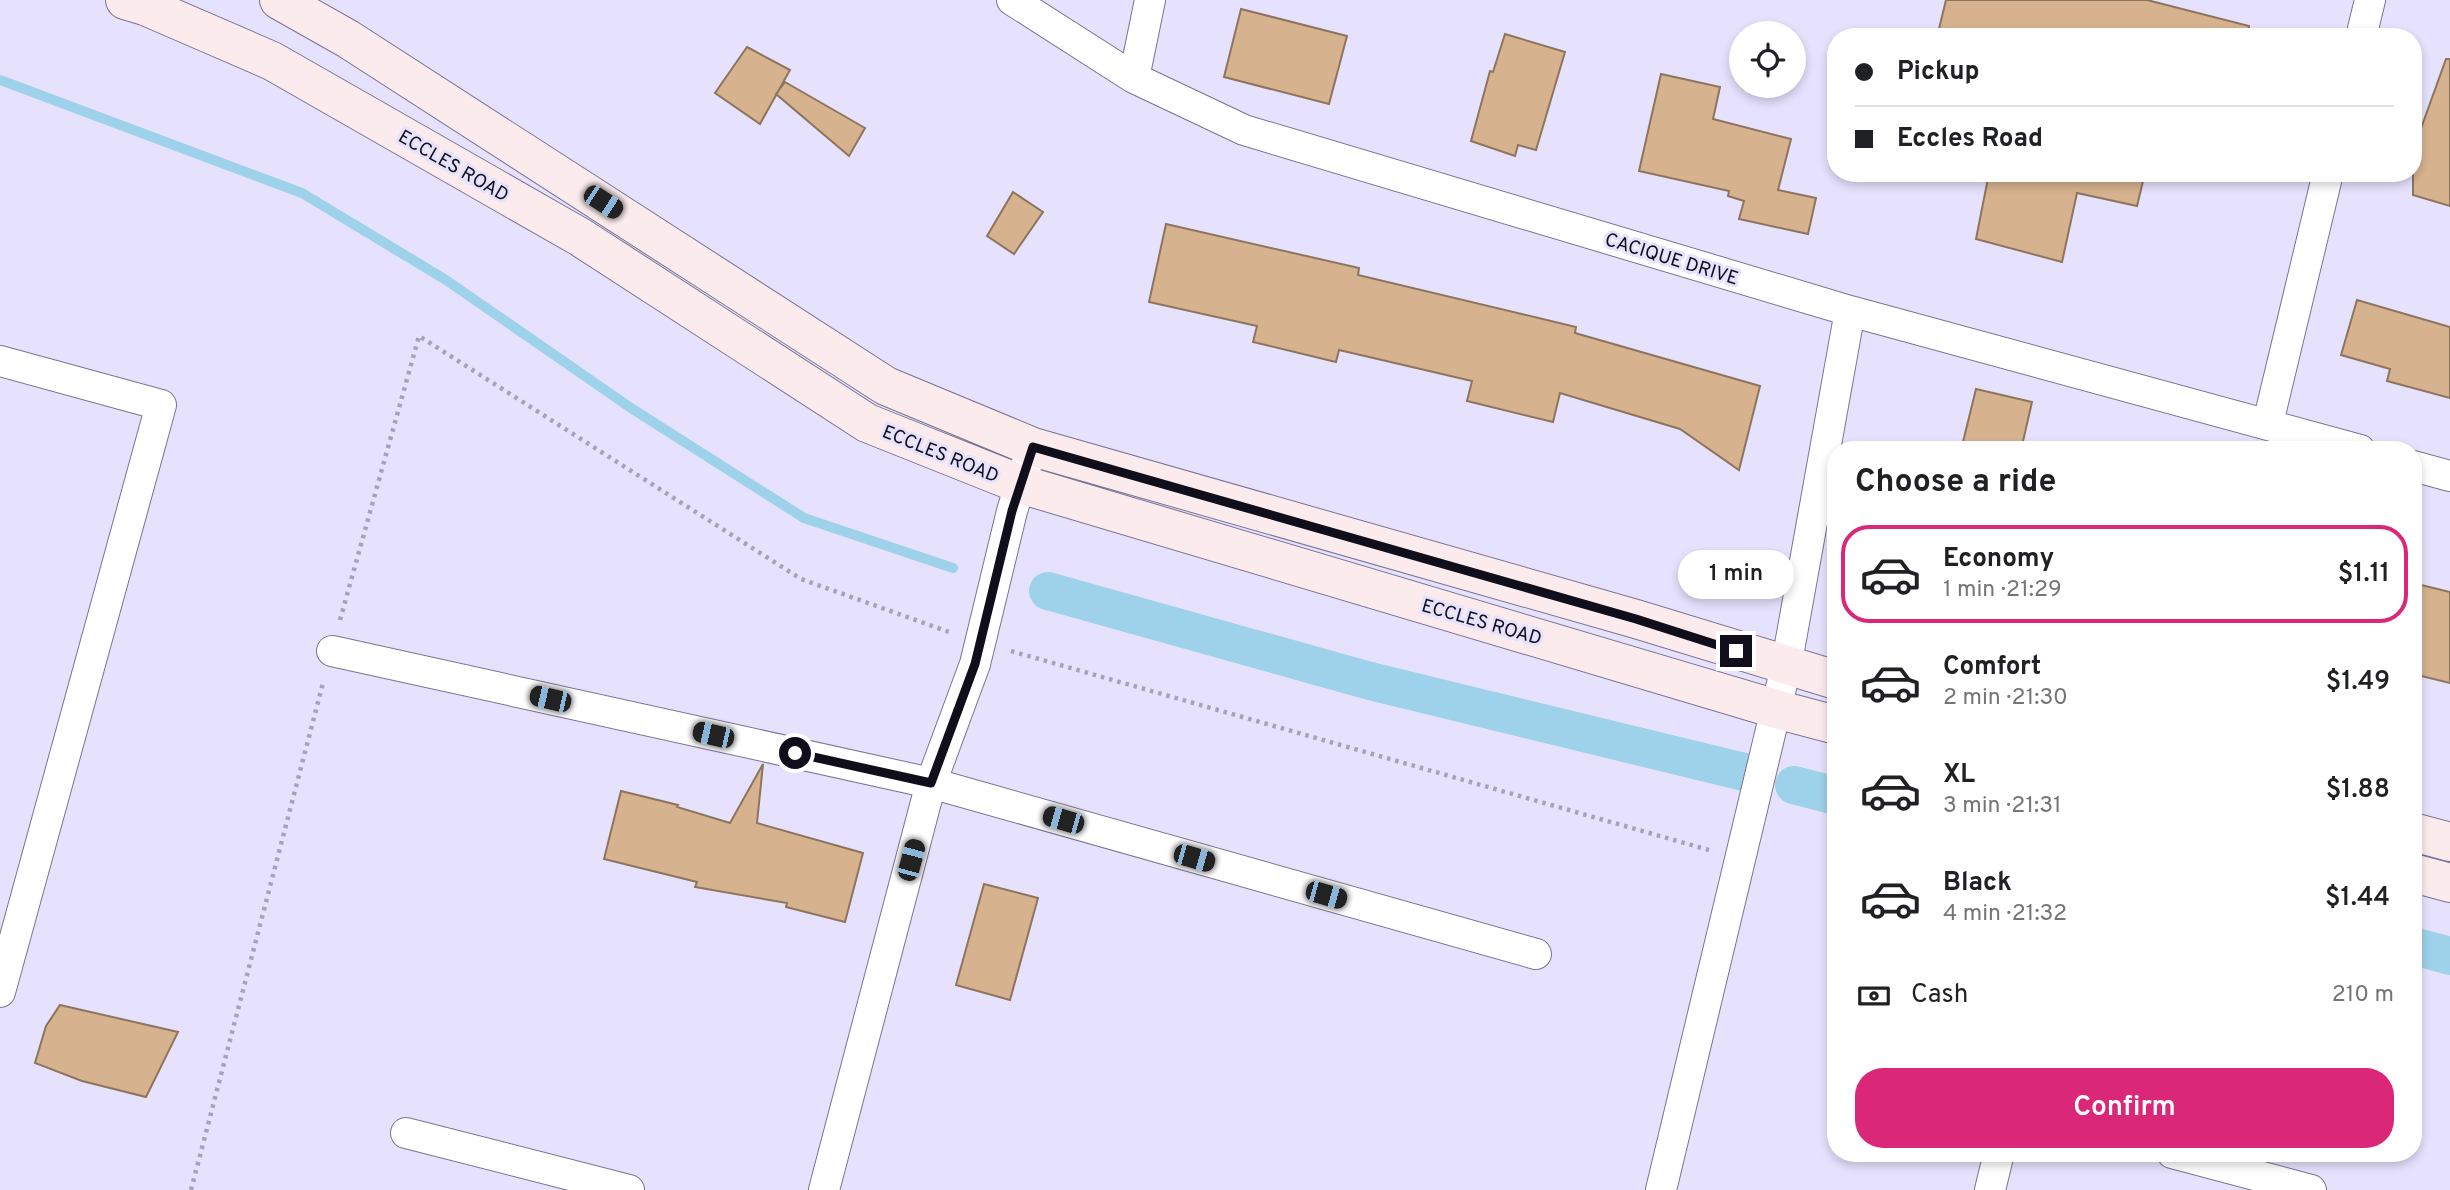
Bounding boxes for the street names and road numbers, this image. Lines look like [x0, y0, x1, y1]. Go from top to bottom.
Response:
street label: ECCLES ROAD [393, 125, 513, 208]
street label: CACIQUE DRIVE [1602, 228, 1741, 292]
street label: ECCLES ROAD [878, 421, 1002, 489]
street label: ECCLES ROAD [1419, 594, 1544, 652]

